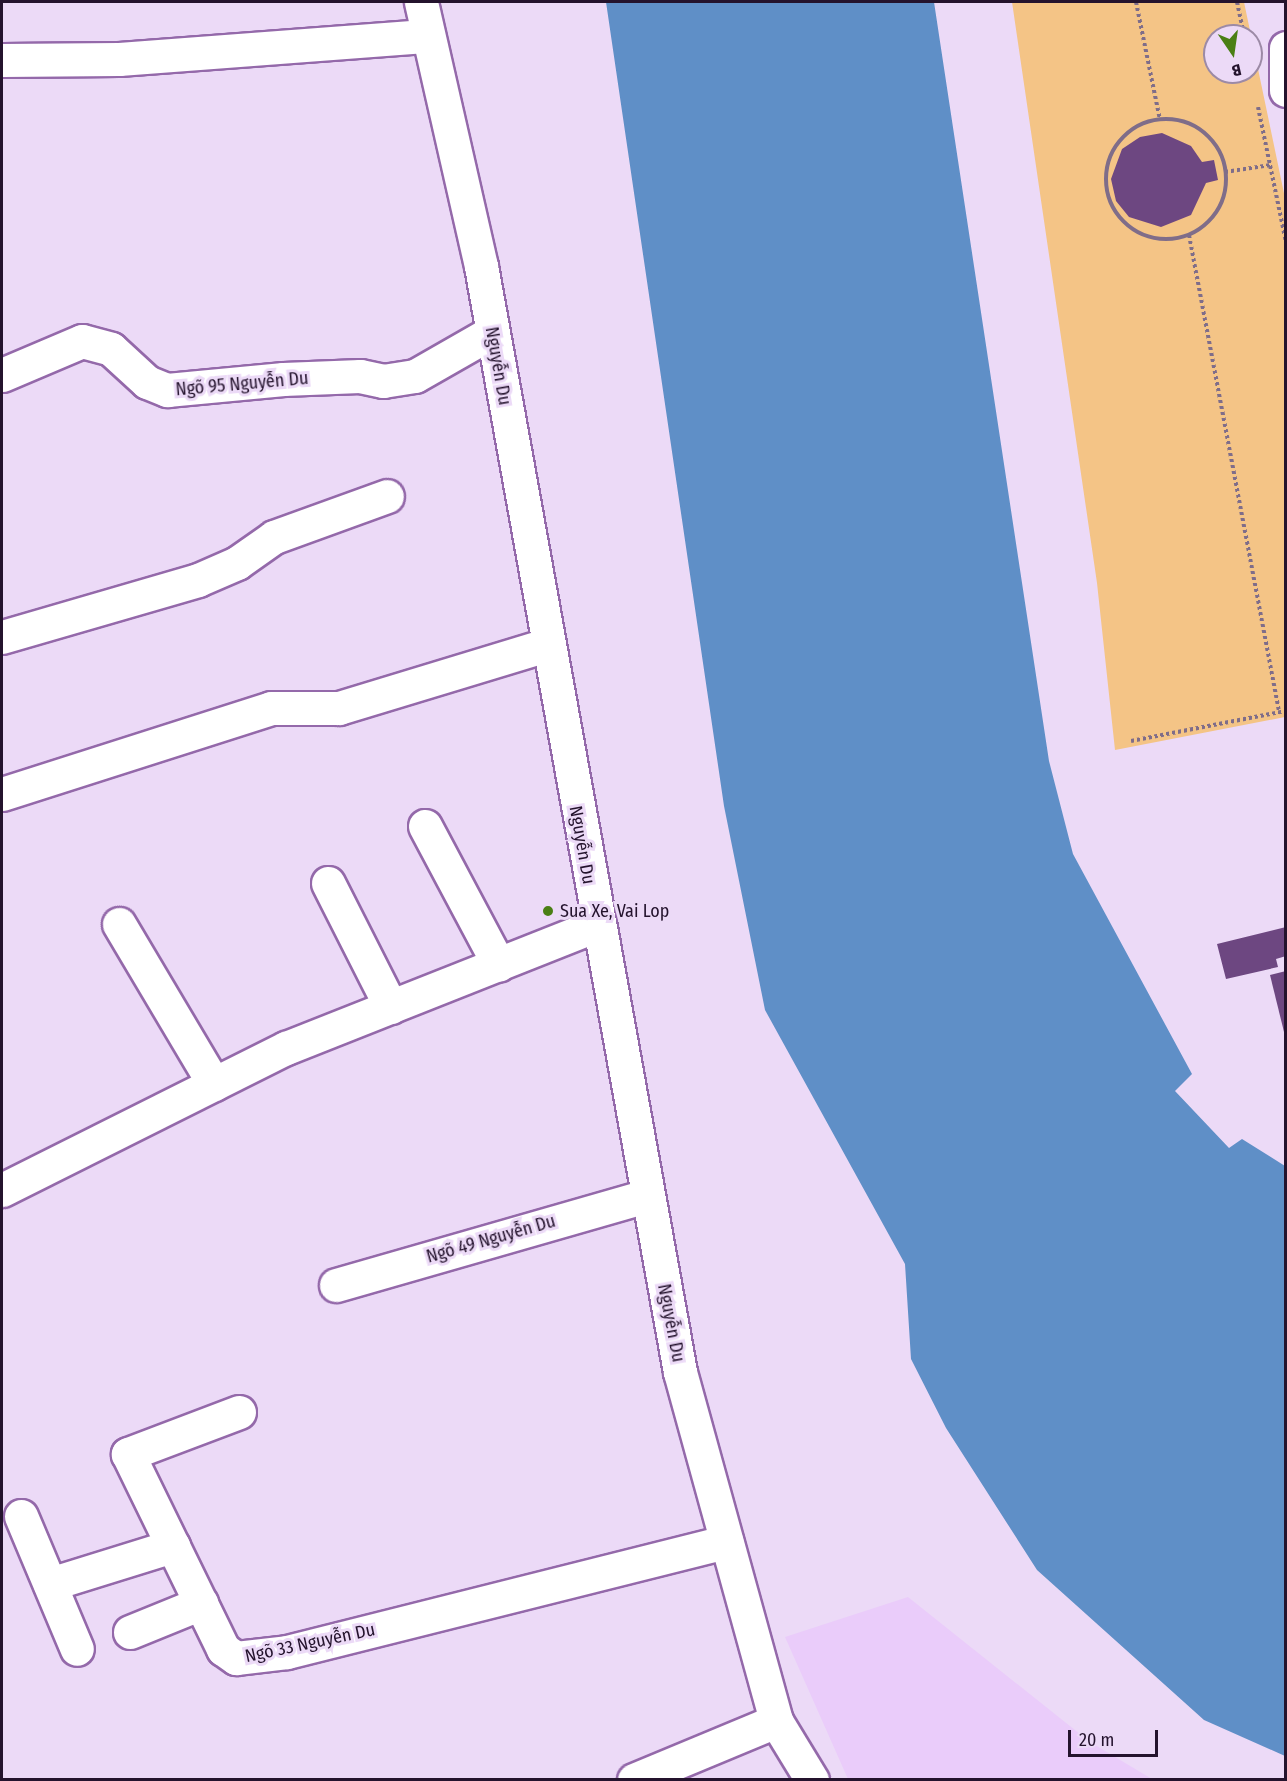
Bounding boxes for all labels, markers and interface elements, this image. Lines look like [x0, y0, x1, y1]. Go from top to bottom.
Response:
north arrow [1203, 24, 1263, 84]
text: B [1230, 60, 1243, 80]
street label: Nguyễn Du [481, 325, 515, 407]
street label: Ngõ 95 Nguyễn Du [175, 367, 309, 401]
street label: Nguyễn Du [565, 804, 599, 886]
place label: Sua Xe, Vai Lop [560, 900, 669, 922]
marker: Sua Xe, Vai Lop [541, 904, 555, 918]
street label: Ngõ 49 Nguyễn Du [424, 1210, 558, 1268]
street label: Nguyễn Du [653, 1282, 689, 1364]
street label: Ngõ 33 Nguyễn Du [243, 1619, 377, 1667]
scale bar [1071, 1718, 1161, 1756]
text: 20 m [1079, 1729, 1114, 1751]

